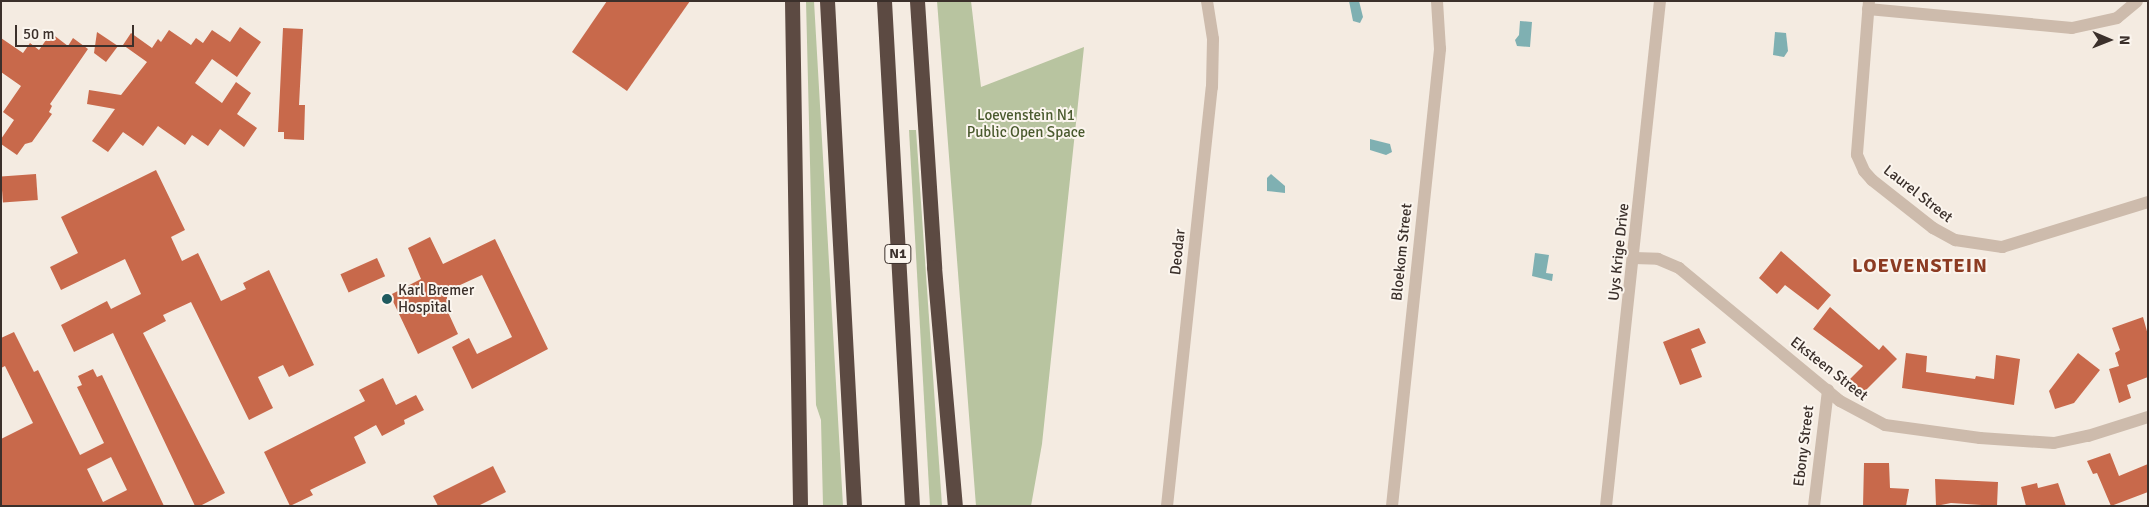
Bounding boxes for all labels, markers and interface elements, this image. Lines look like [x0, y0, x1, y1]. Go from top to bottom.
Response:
scale bar [18, 15, 136, 47]
north arrow [2084, 15, 2134, 65]
text: 50 m [23, 25, 54, 43]
text: N [2116, 35, 2133, 45]
park label: Loevenstein N1 Public Open Space [967, 106, 1085, 141]
street label: Laurel Street [1880, 161, 1956, 227]
street label: Bloekom Street [1388, 202, 1416, 302]
street label: Uys Krige Drive [1605, 202, 1633, 302]
street label: Deodar [1167, 228, 1189, 276]
road number: N1 [884, 242, 912, 266]
district label: LOEVENSTEIN [1851, 253, 1989, 277]
place label: Karl Bremer Hospital [398, 281, 474, 316]
marker: Karl Bremer Hospital [380, 292, 394, 306]
street label: Eksteen Street [1787, 333, 1871, 405]
street label: Ebony Street [1790, 404, 1818, 488]

